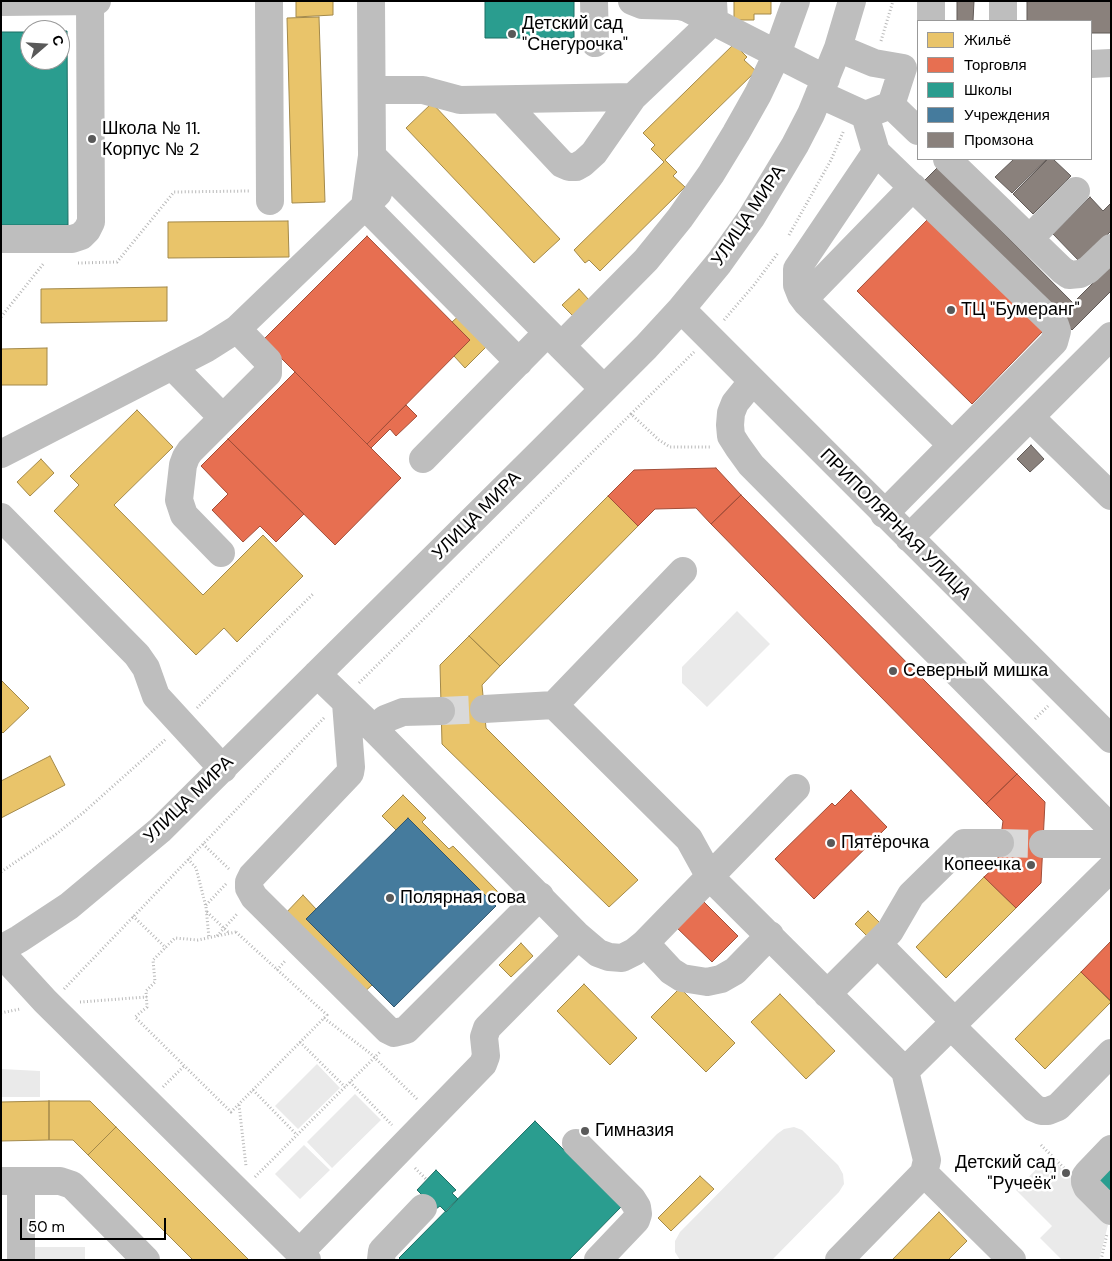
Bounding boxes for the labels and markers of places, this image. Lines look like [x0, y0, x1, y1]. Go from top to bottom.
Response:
place label: Детский сад "Снегурочка" [522, 13, 628, 56]
marker: Детский сад "Снегурочка" [506, 28, 518, 40]
place label: Школа № 11. Корпус № 2 [102, 118, 200, 160]
marker: Школа № 11. Корпус № 2 [86, 133, 98, 145]
place label: ТЦ "Бумеранг" [961, 299, 1080, 321]
marker: ТЦ "Бумеранг" [945, 304, 957, 316]
place label: Северный мишка [903, 660, 1048, 682]
marker: Северный мишка [887, 665, 899, 677]
place label: Пятёрочка [841, 832, 929, 854]
marker: Пятёрочка [825, 837, 837, 849]
place label: Копеечка [944, 854, 1021, 876]
marker: Копеечка [1025, 859, 1037, 871]
place label: Полярная сова [400, 887, 526, 909]
marker: Полярная сова [384, 892, 396, 904]
place label: Гимназия [595, 1120, 674, 1142]
marker: Гимназия [579, 1125, 591, 1137]
place label: Детский сад "Ручеёк" [955, 1152, 1056, 1194]
marker: Детский сад "Ручеёк" [1060, 1167, 1072, 1179]

